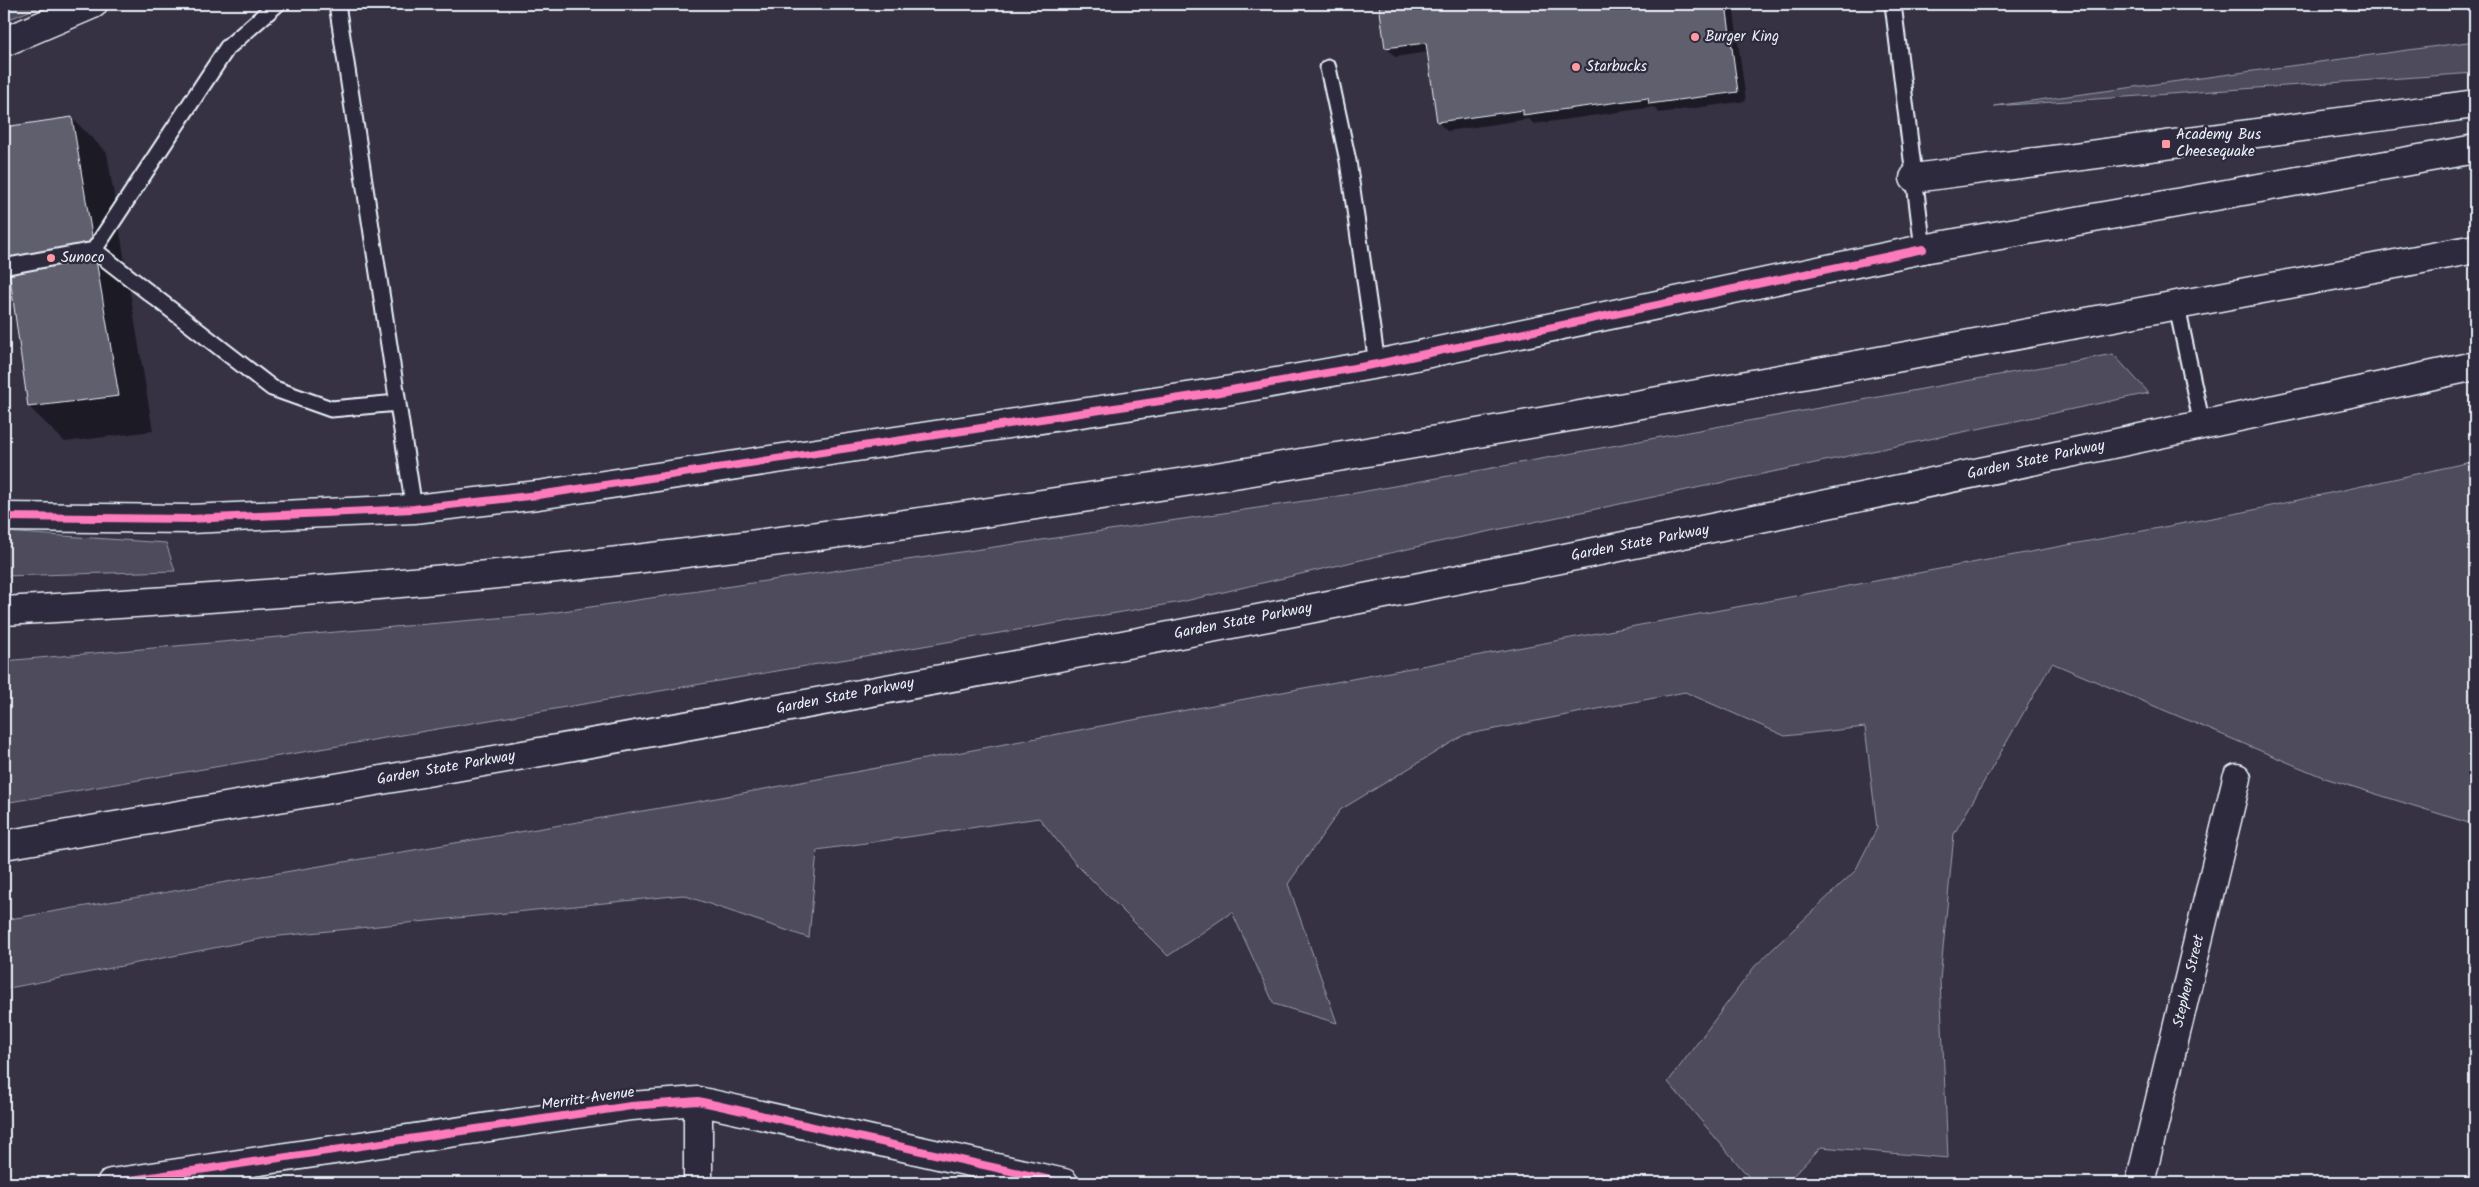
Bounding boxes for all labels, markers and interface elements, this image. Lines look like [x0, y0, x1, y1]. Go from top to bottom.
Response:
place label: Burger King [1705, 25, 1779, 49]
marker: Burger King [1689, 31, 1701, 43]
place label: Starbucks [1586, 55, 1648, 79]
marker: Starbucks [1570, 61, 1582, 73]
place label: Academy Bus Cheesequake [2176, 123, 2262, 164]
marker: Academy Bus Cheesequake [2160, 138, 2172, 150]
place label: Sunoco [61, 246, 105, 270]
marker: Sunoco [45, 252, 57, 264]
street label: Garden State Parkway [1965, 433, 2108, 486]
street label: Garden State Parkway [1569, 518, 1712, 568]
street label: Garden State Parkway [1172, 596, 1315, 646]
street label: Garden State Parkway [774, 671, 917, 721]
street label: Garden State Parkway [375, 744, 518, 792]
street label: Stephen Street [2167, 932, 2211, 1030]
street label: Merritt Avenue [540, 1081, 636, 1117]

